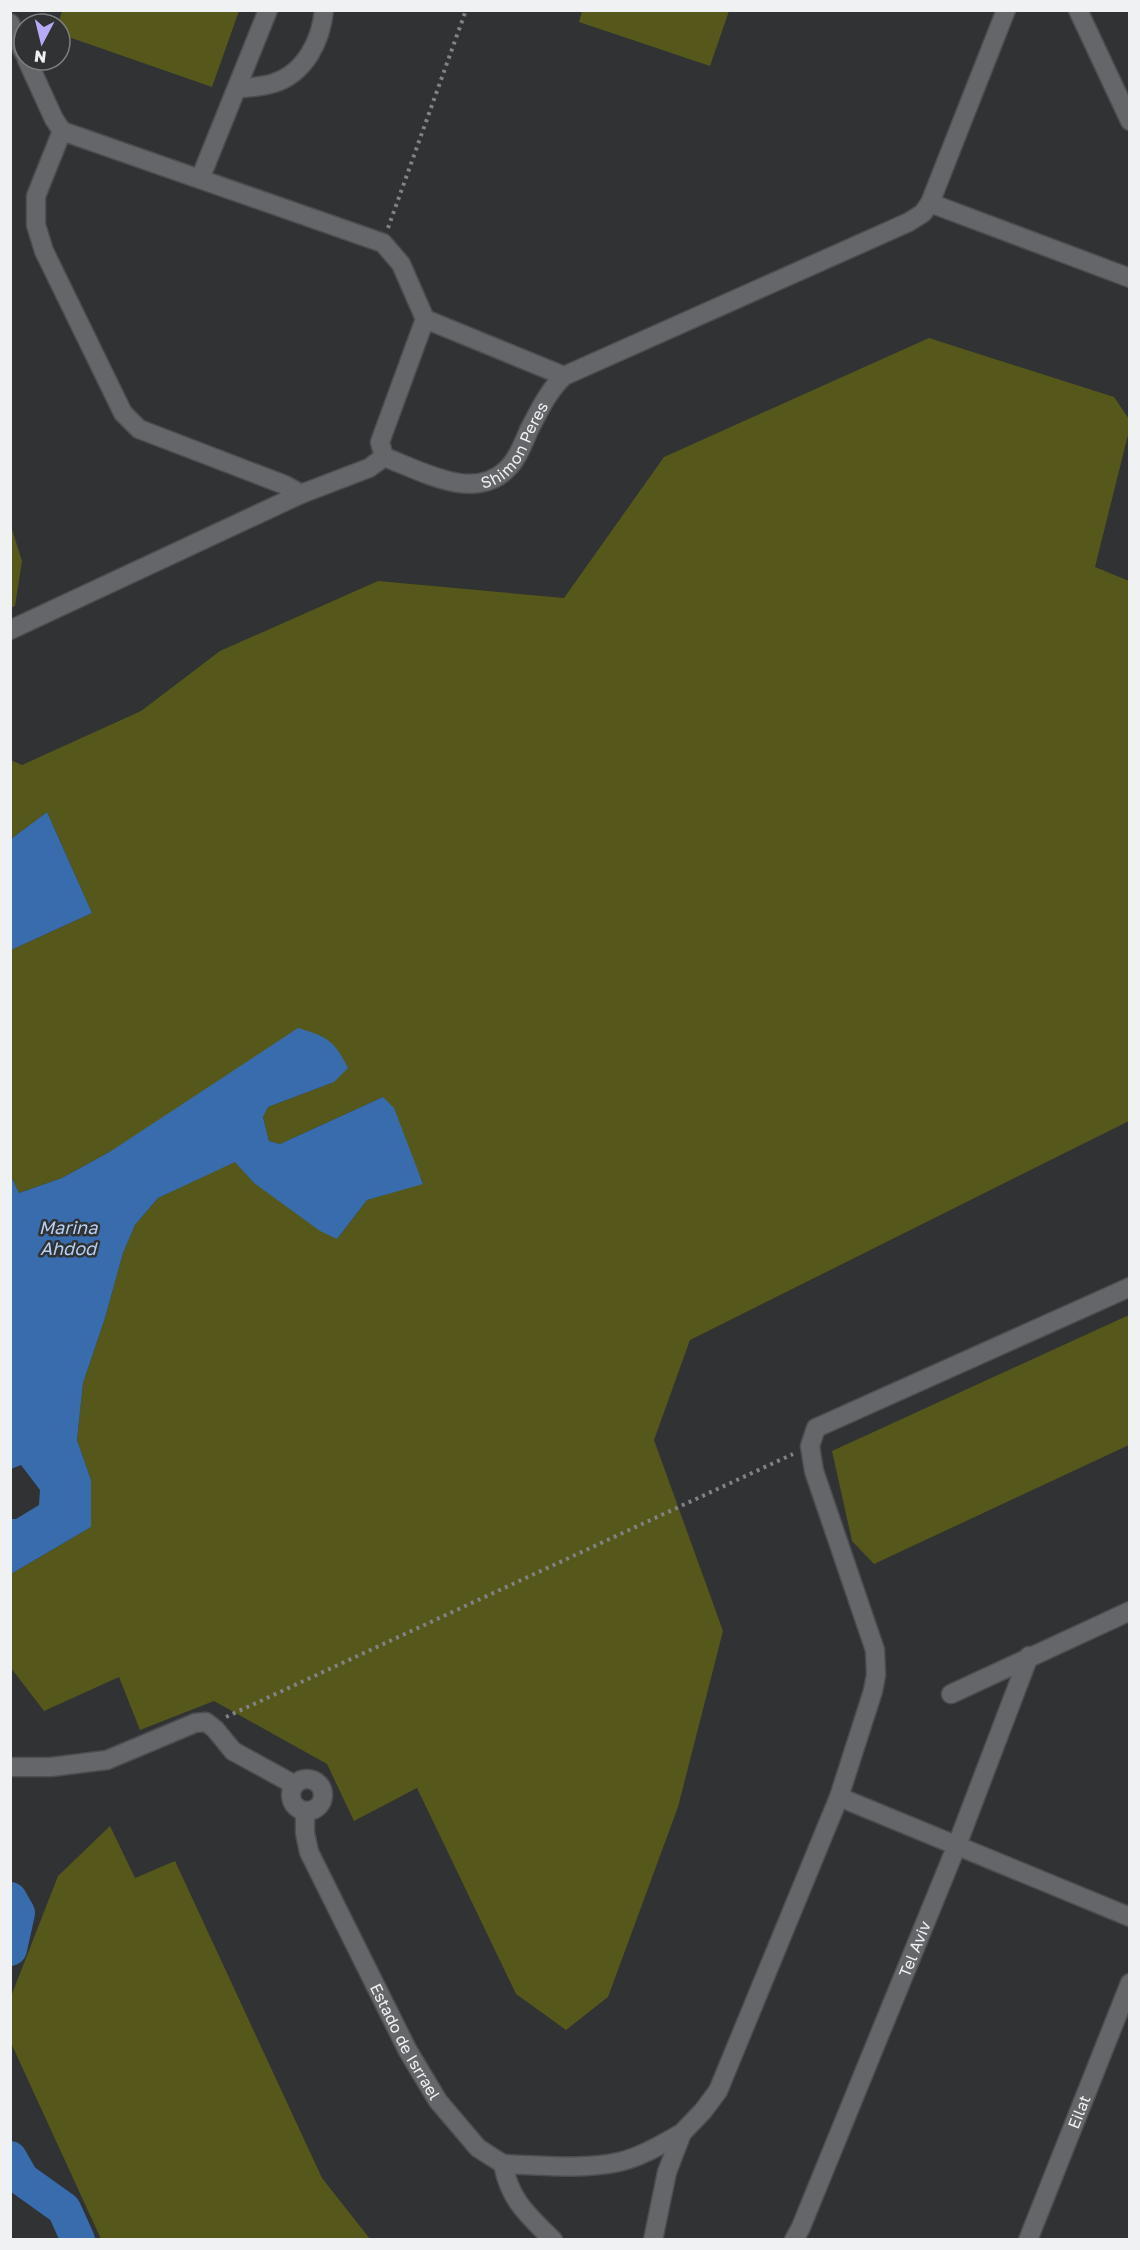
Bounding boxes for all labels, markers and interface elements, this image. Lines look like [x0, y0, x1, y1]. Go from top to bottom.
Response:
north arrow [12, 12, 72, 72]
text: N [33, 46, 47, 68]
street label: Shimon Peres [478, 398, 552, 493]
water label: Marina Ahdod [39, 1216, 98, 1259]
street label: Tel Aviv [894, 1918, 935, 1980]
street label: Estado de Isrrael [366, 1980, 445, 2103]
street label: Eilat [1063, 2092, 1095, 2131]

